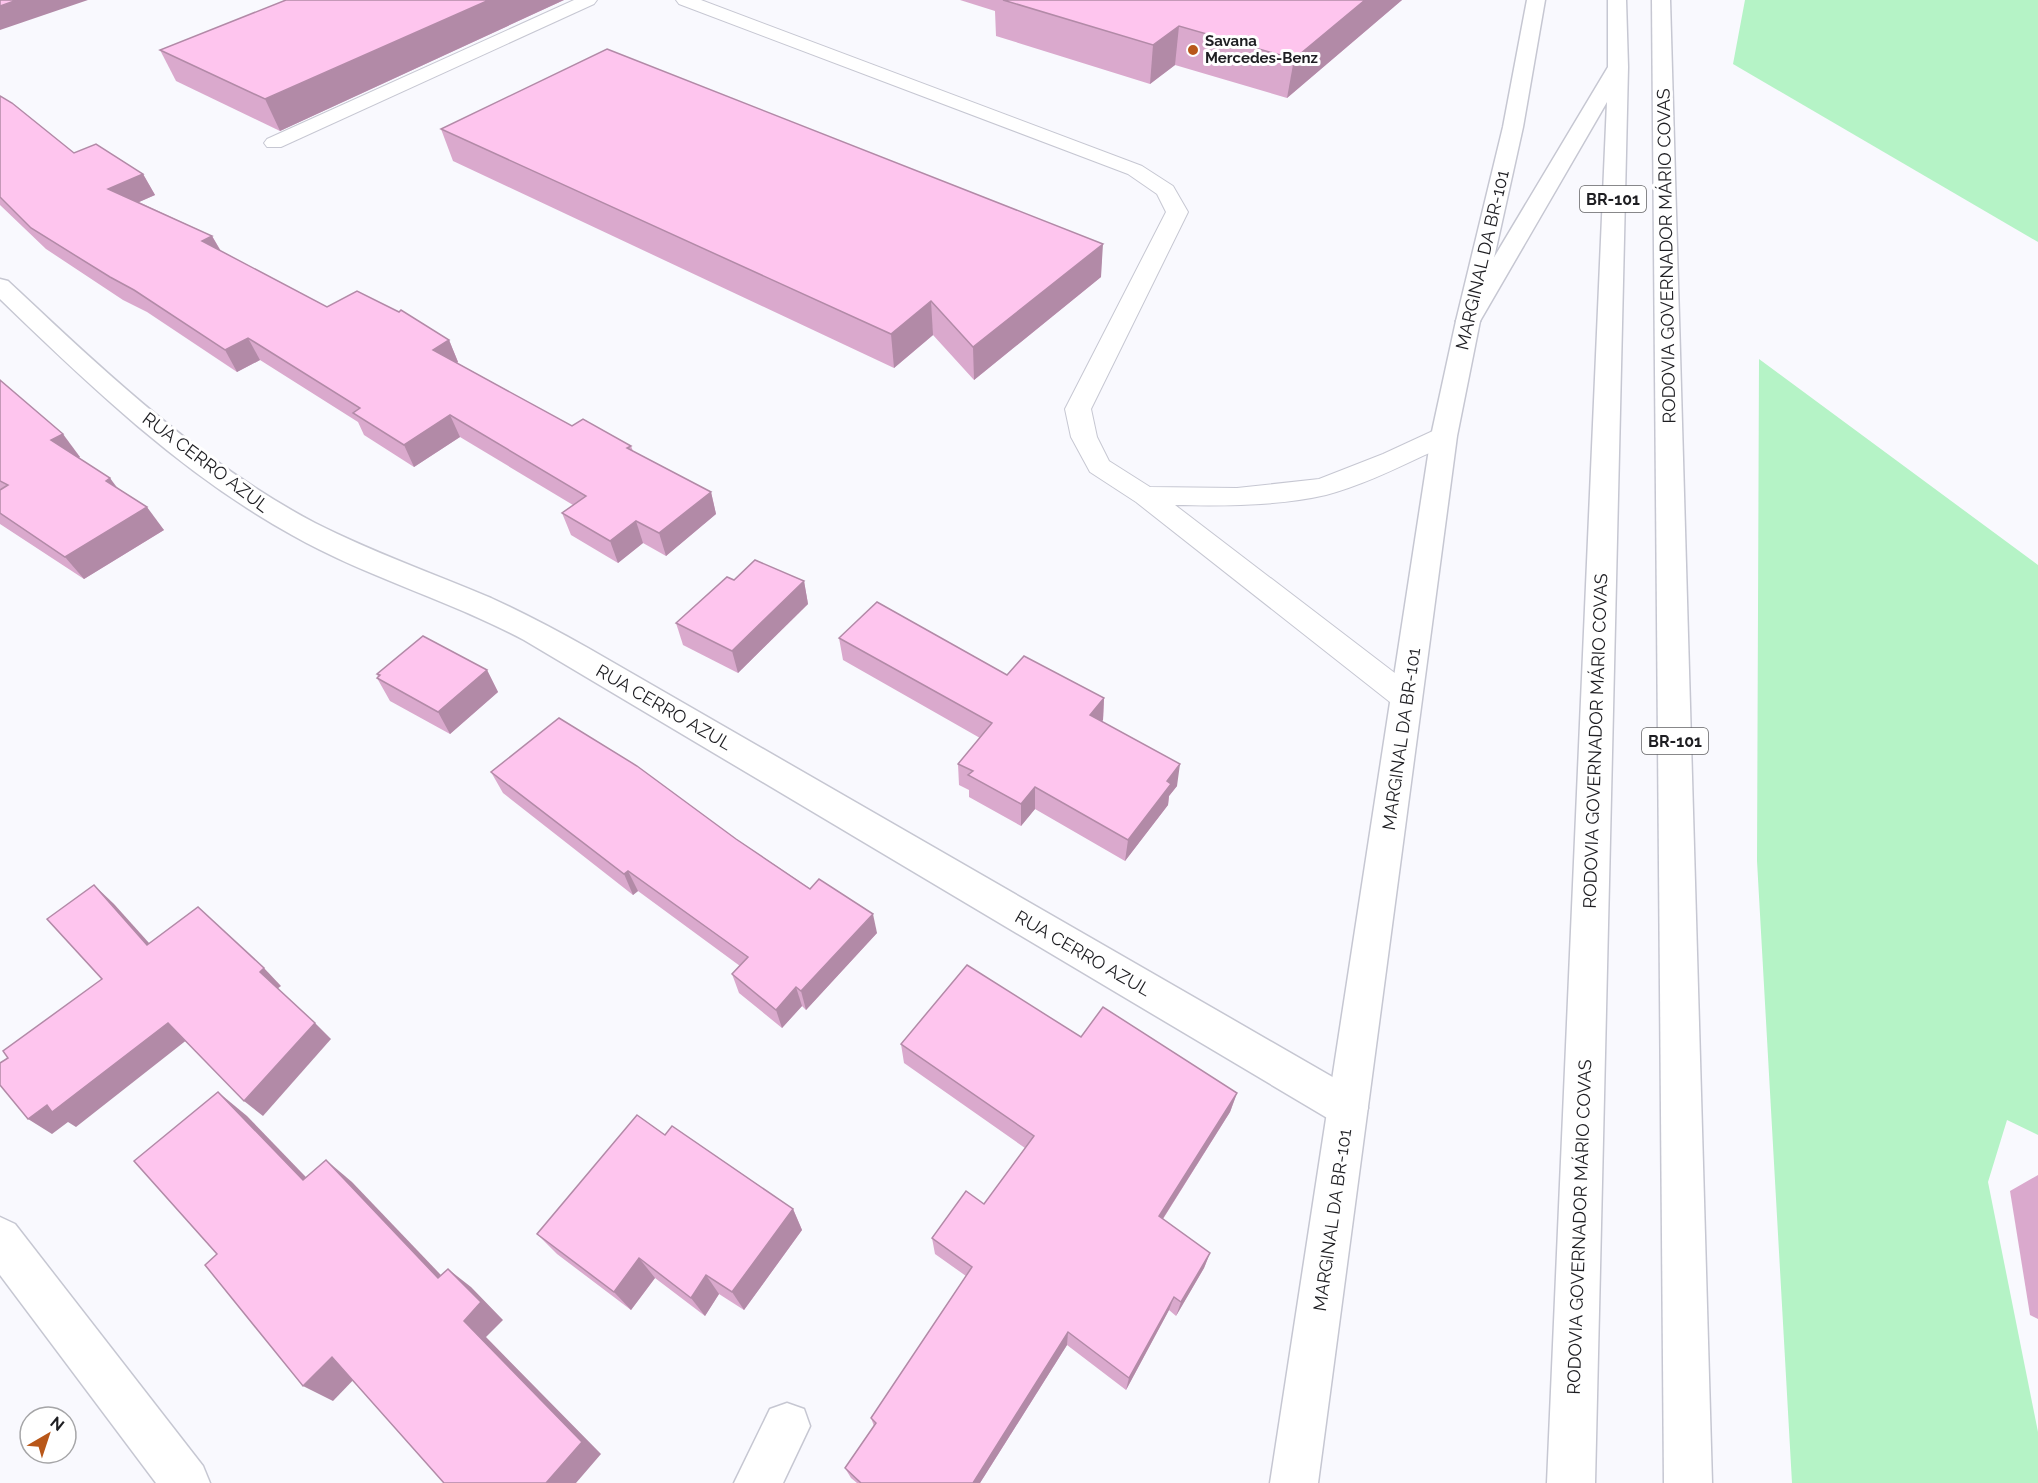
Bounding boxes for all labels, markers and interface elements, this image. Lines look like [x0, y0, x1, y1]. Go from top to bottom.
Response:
place label: Savana Mercedes-Benz [1205, 32, 1318, 67]
marker: Savana Mercedes-Benz [1186, 43, 1200, 57]
street label: RODOVIA GOVERNADOR MÁRIO COVAS [1652, 88, 1679, 424]
street label: MARGINAL DA BR-101 [1451, 168, 1513, 352]
road number: BR-101 [1580, 186, 1646, 212]
street label: RUA CERRO AZUL [139, 408, 274, 517]
street label: RODOVIA GOVERNADOR MÁRIO COVAS [1578, 573, 1611, 909]
street label: MARGINAL DA BR-101 [1378, 646, 1424, 832]
street label: RUA CERRO AZUL [593, 660, 736, 755]
road number: BR-101 [1642, 728, 1708, 754]
street label: RUA CERRO AZUL [1012, 906, 1155, 1001]
street label: RODOVIA GOVERNADOR MÁRIO COVAS [1562, 1059, 1595, 1395]
street label: MARGINAL DA BR-101 [1309, 1127, 1355, 1313]
north arrow [18, 1405, 78, 1465]
text: N [46, 1413, 68, 1435]

